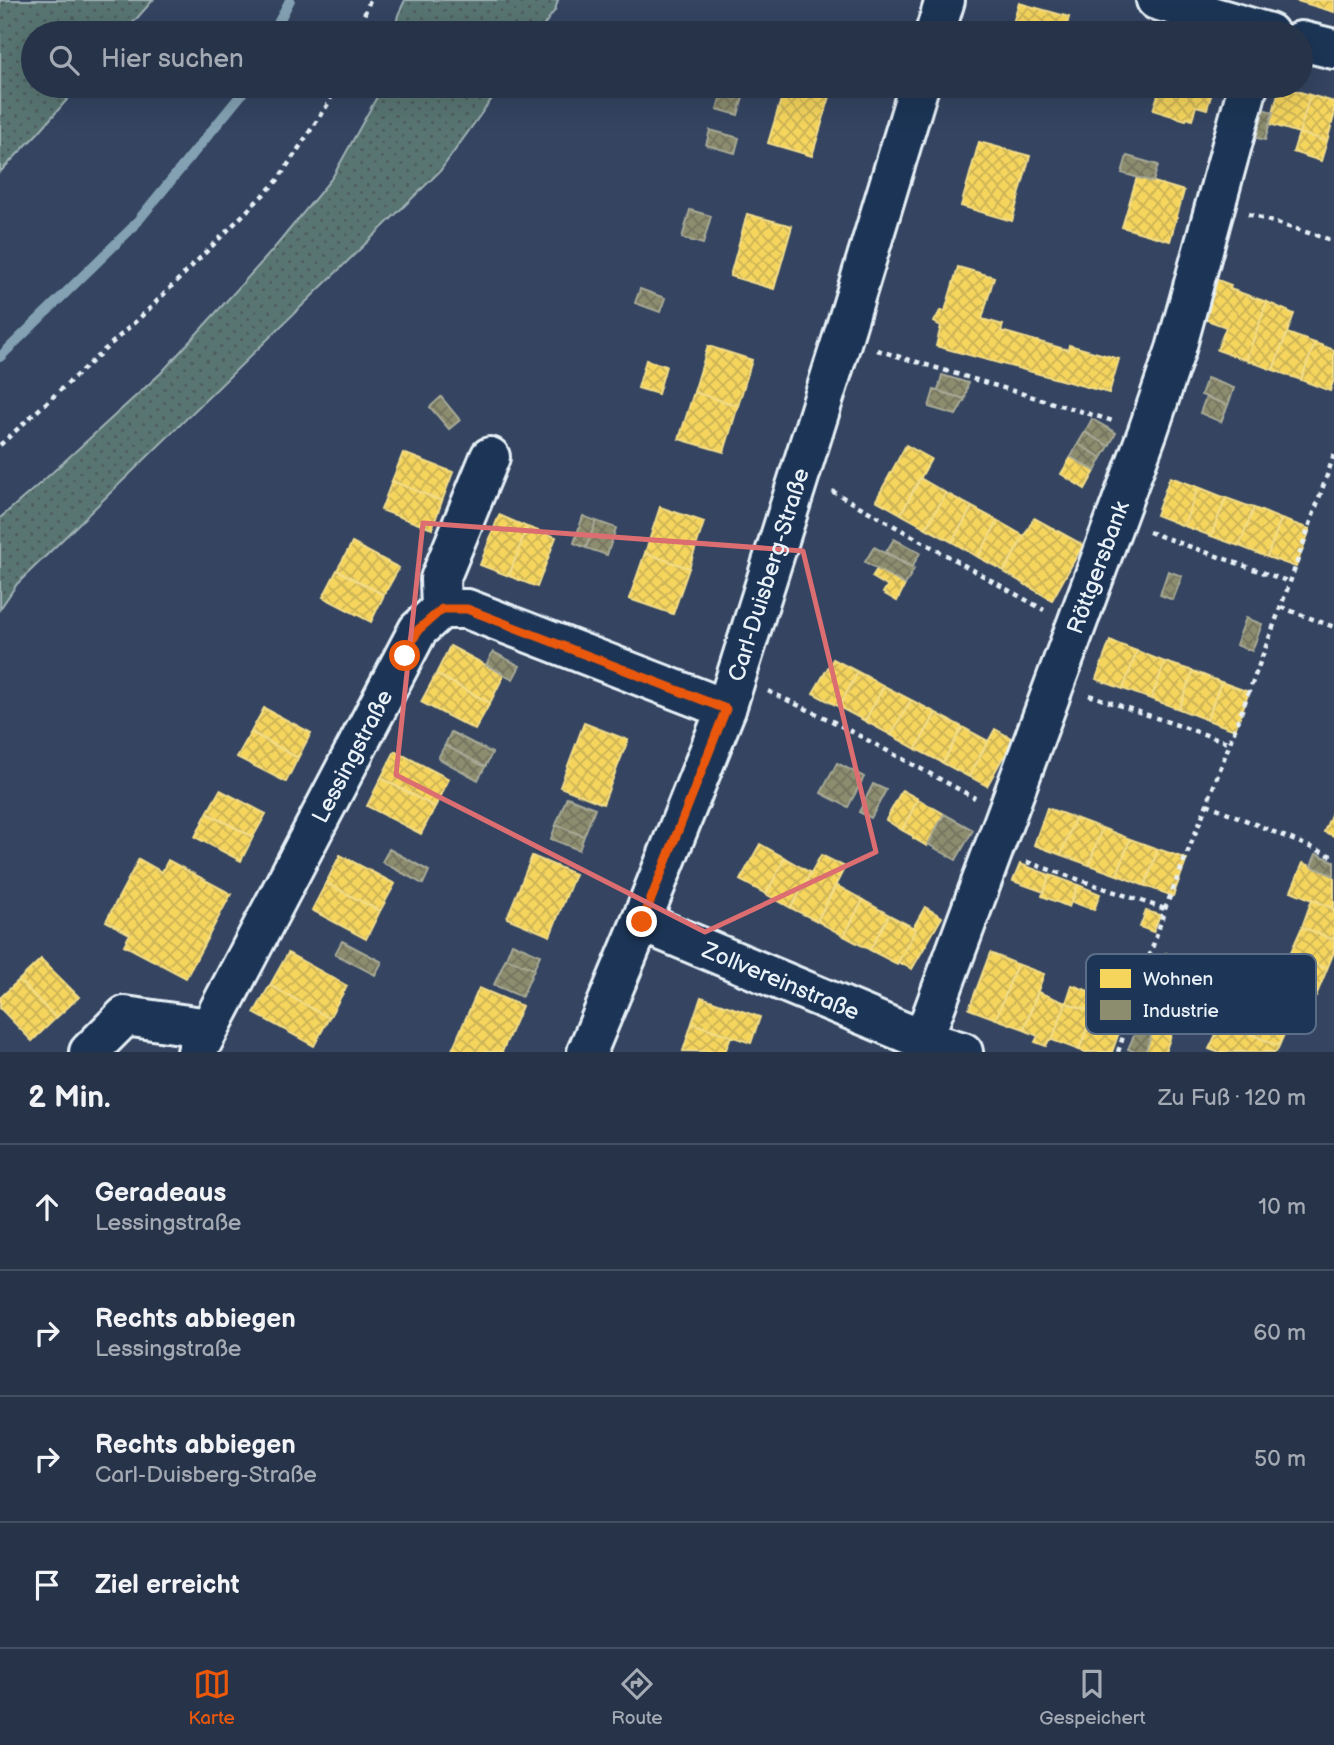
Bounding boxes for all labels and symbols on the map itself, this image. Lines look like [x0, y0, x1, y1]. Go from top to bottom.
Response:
street label: Carl-Duisberg-Straße [723, 465, 816, 685]
street label: Röttgersbank [1061, 497, 1136, 638]
route start [389, 640, 420, 671]
street label: Lessingstraße [306, 685, 399, 828]
route end [626, 906, 657, 937]
street label: Zollvereinstraße [697, 936, 864, 1027]
legend [1086, 954, 1316, 1034]
text: Wohnen [1143, 968, 1213, 991]
text: Industrie [1143, 1000, 1219, 1023]

